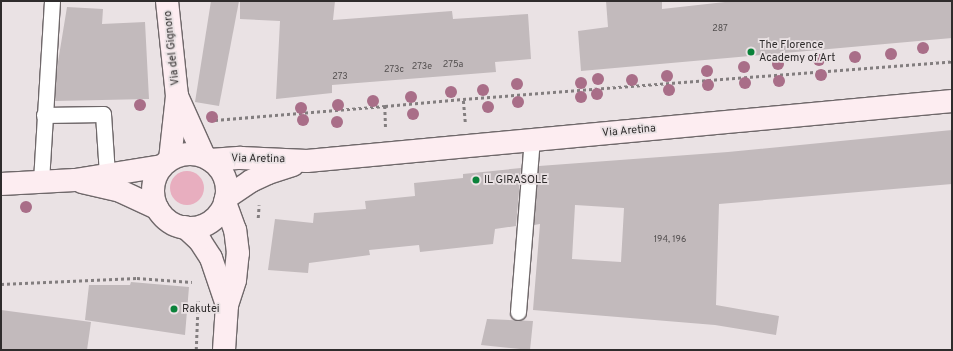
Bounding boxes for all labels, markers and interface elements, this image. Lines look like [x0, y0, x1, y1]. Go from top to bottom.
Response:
street label: Via del Gignoro [162, 10, 182, 86]
house number: 287 [712, 24, 728, 34]
place label: The Florence Academy of Art [759, 39, 836, 65]
marker: The Florence Academy of Art [746, 47, 756, 57]
house number: 275a [443, 60, 463, 70]
house number: 273e [412, 62, 432, 72]
house number: 273c [384, 65, 404, 75]
house number: 273 [332, 72, 348, 82]
street label: Via Aretina [601, 122, 657, 140]
street label: Via Aretina [231, 152, 285, 166]
place label: IL GIRASOLE [484, 173, 548, 187]
marker: IL GIRASOLE [471, 175, 481, 185]
house number: 194, 196 [654, 235, 686, 245]
place label: Rakutei [182, 302, 220, 316]
marker: Rakutei [169, 304, 179, 314]

